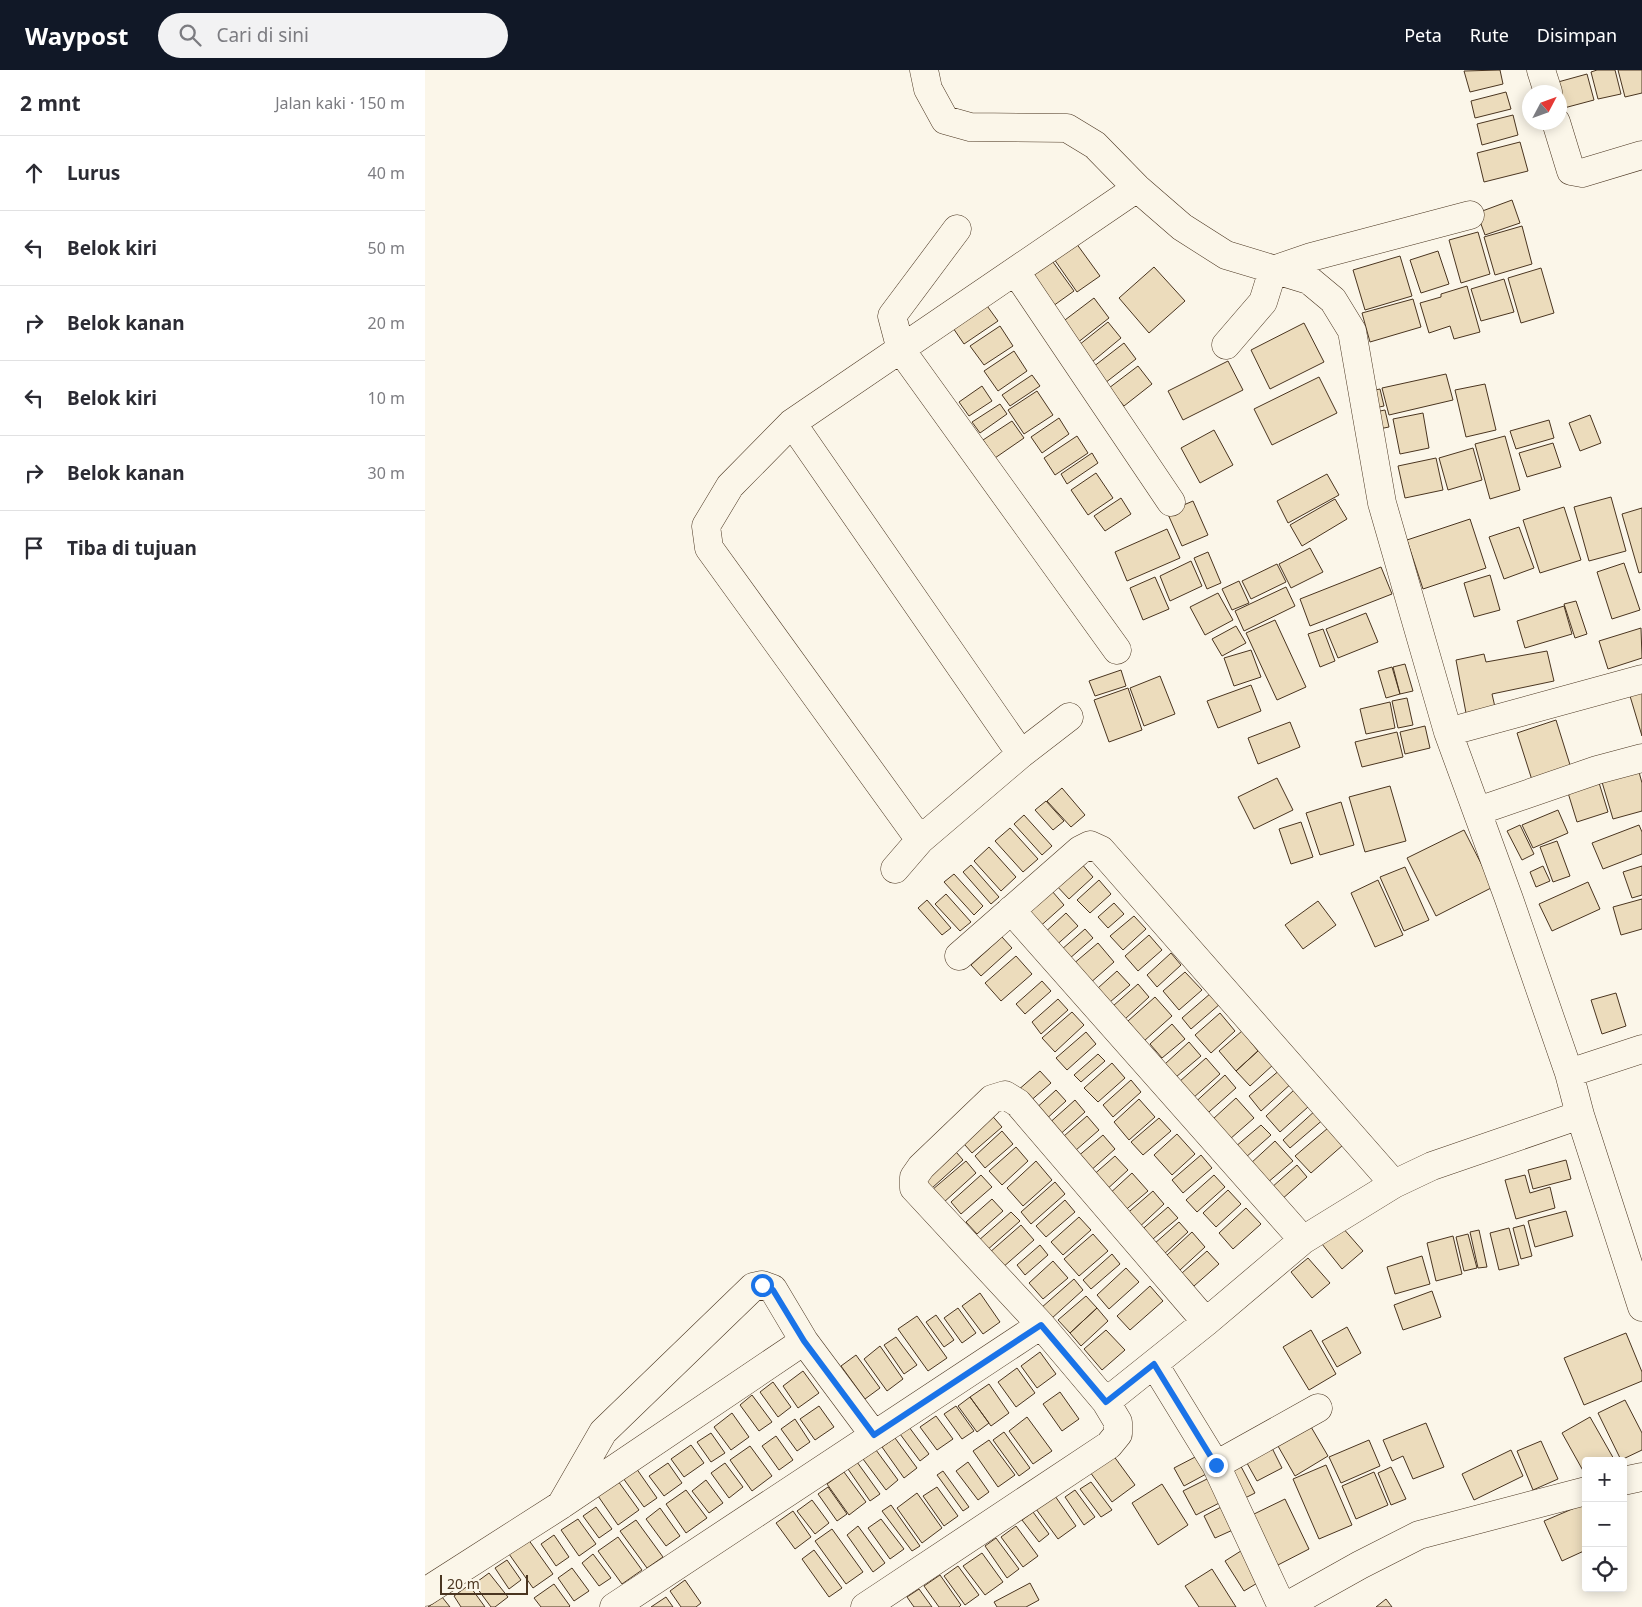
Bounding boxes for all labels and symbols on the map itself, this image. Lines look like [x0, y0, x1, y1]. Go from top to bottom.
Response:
north arrow [1522, 85, 1567, 130]
route start [751, 1274, 774, 1297]
route end [1205, 1454, 1228, 1477]
scale bar [440, 1572, 527, 1595]

